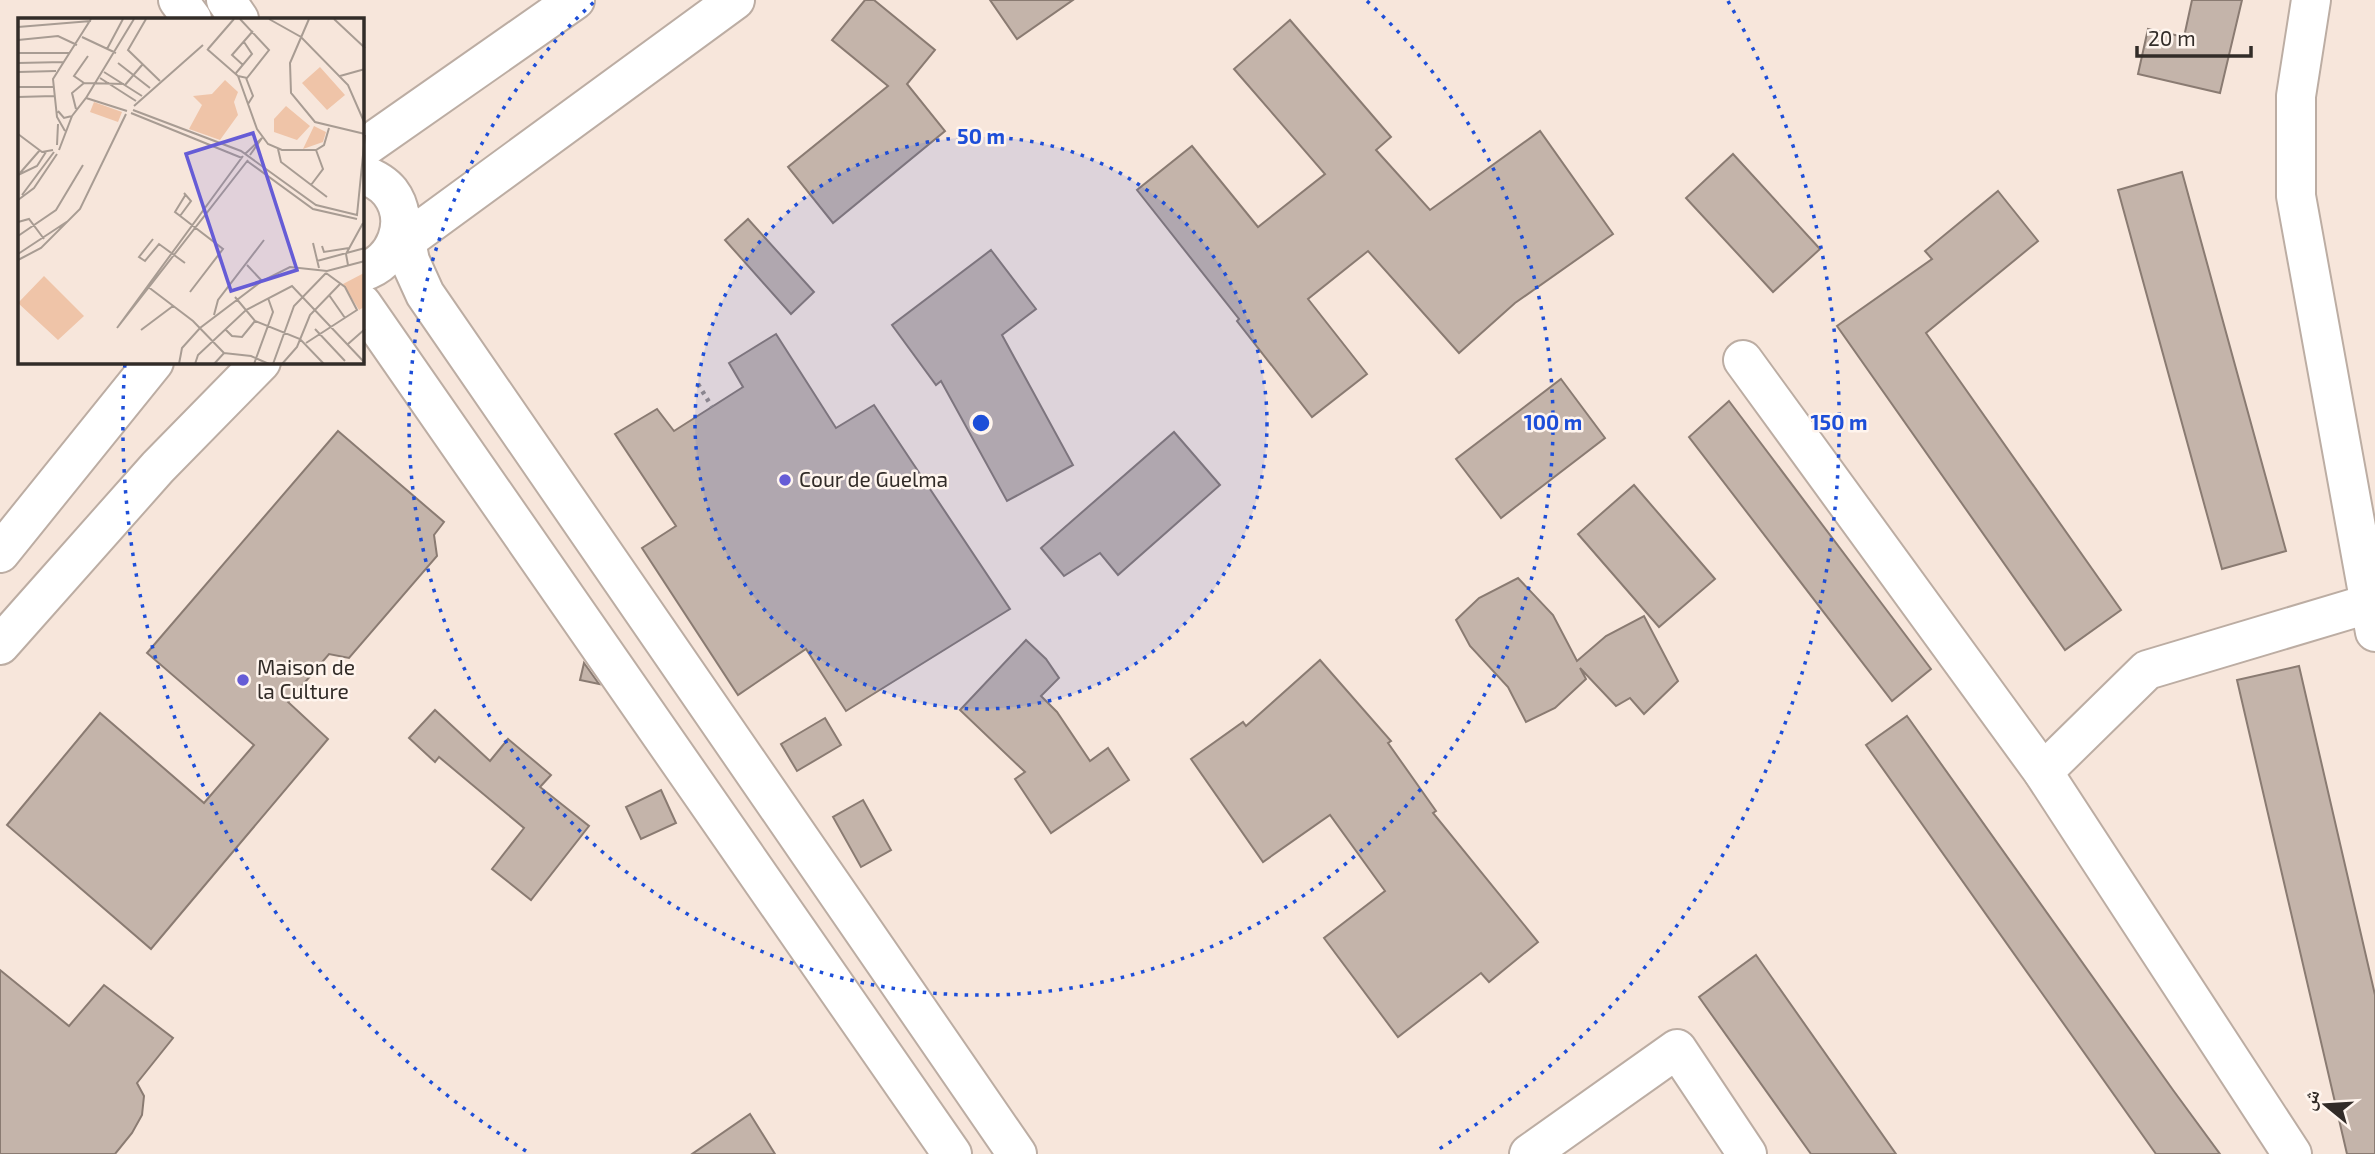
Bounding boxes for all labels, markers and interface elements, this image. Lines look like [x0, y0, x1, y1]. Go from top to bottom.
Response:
scale bar [2137, 14, 2251, 58]
inset map [18, 18, 364, 364]
text: 20 m [2148, 25, 2196, 50]
text: 50 m [957, 123, 1005, 148]
text: 100 m [1524, 409, 1582, 434]
text: 150 m [1811, 409, 1867, 434]
centre of rings [969, 411, 993, 435]
place label: Cour de Guelma [799, 466, 948, 491]
marker: Cour de Guelma [777, 472, 793, 488]
place label: Maison de la Culture [257, 654, 355, 703]
marker: Maison de la Culture [235, 672, 251, 688]
north arrow [2291, 1070, 2361, 1140]
text: ش [2295, 1086, 2324, 1113]

